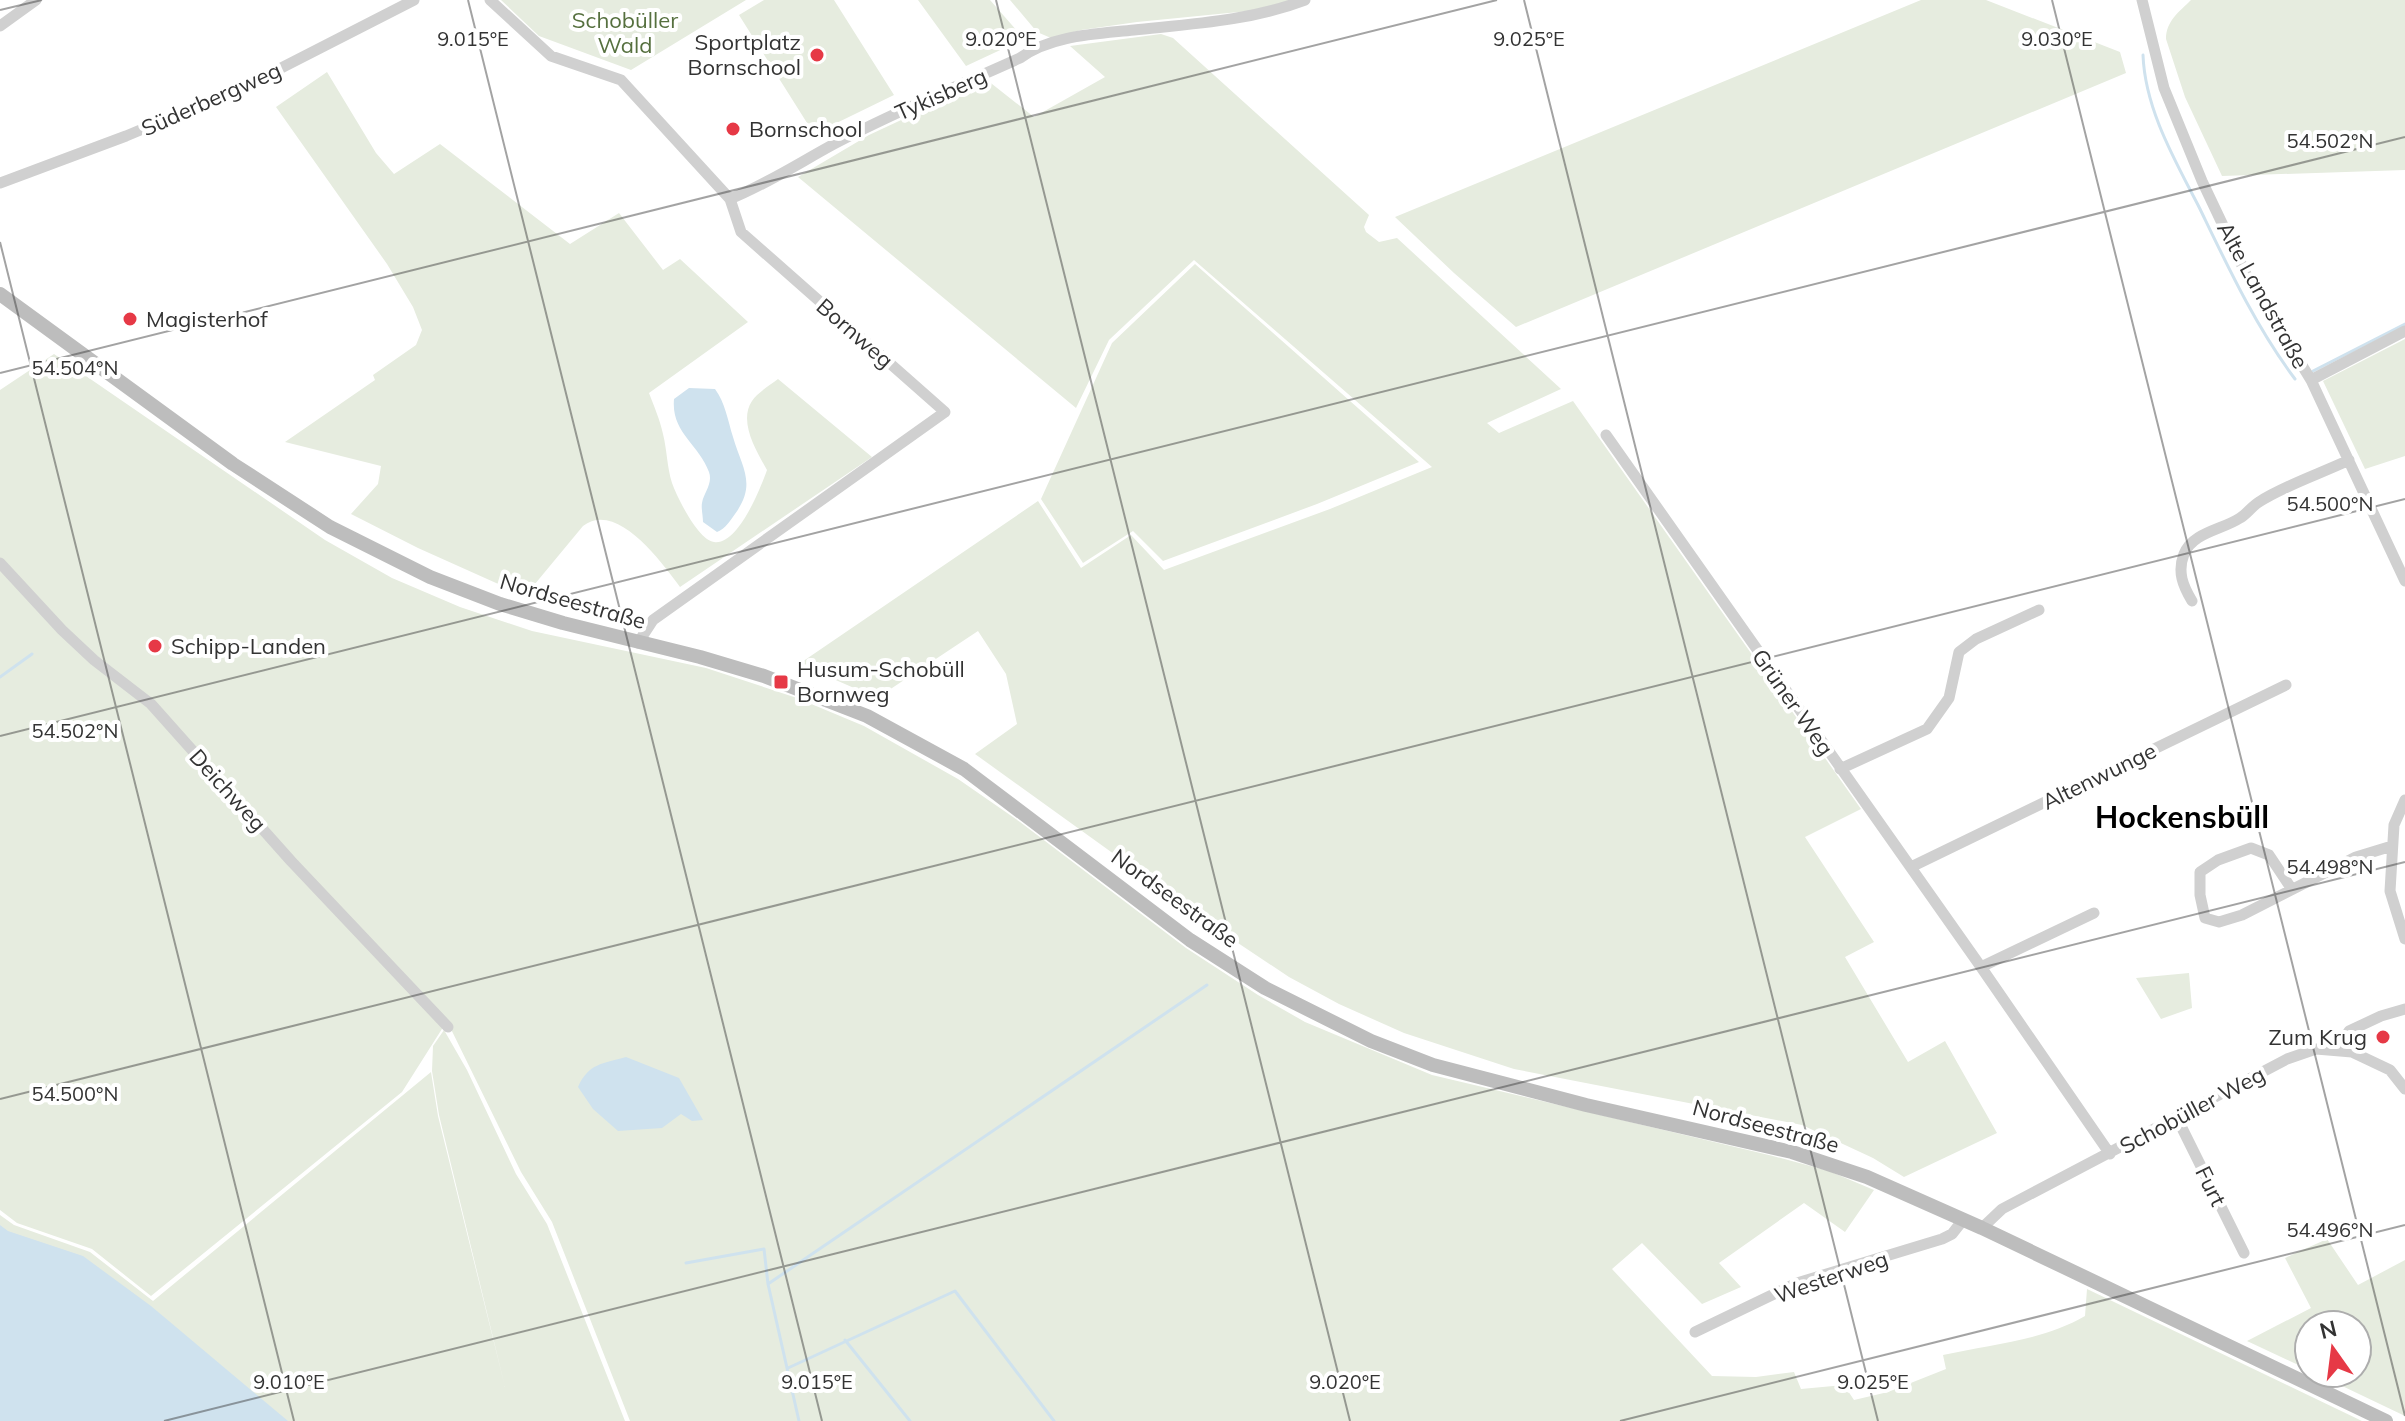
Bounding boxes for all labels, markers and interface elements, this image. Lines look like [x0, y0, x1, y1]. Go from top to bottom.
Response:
park label: Schobüller Wald [572, 6, 678, 59]
text: 9.015°E [437, 26, 509, 51]
text: 9.020°E [965, 26, 1037, 51]
text: 9.025°E [1493, 26, 1565, 51]
text: 9.030°E [2021, 26, 2093, 51]
place label: Sportplatz Bornschool [688, 28, 801, 81]
marker: Sportplatz Bornschool [808, 46, 826, 64]
street label: Süderbergweg [137, 56, 285, 142]
street label: Tykisberg [891, 61, 991, 127]
place label: Bornschool [749, 115, 862, 143]
marker: Bornschool [724, 120, 742, 138]
text: 54.502°N [2287, 128, 2373, 153]
street label: Alte Landstraße [2211, 217, 2315, 373]
street label: Bornweg [811, 292, 899, 374]
place label: Magisterhof [146, 305, 268, 333]
marker: Magisterhof [121, 310, 139, 328]
text: 54.504°N [32, 355, 118, 380]
text: 54.500°N [2287, 491, 2373, 516]
street label: Nordseestraße [497, 567, 649, 635]
place label: Schipp-Landen [171, 632, 326, 660]
marker: Schipp-Landen [146, 637, 164, 655]
street label: Grüner Weg [1746, 643, 1840, 761]
place label: Husum-Schobüll Bornweg [797, 655, 965, 708]
marker: Husum-Schobüll Bornweg [772, 673, 790, 691]
text: 54.502°N [32, 718, 118, 743]
street label: Altenwunge [2037, 736, 2161, 816]
street label: Deichweg [184, 743, 272, 837]
district label: Hockensbüll [2095, 798, 2269, 836]
street label: Nordseestraße [1106, 842, 1244, 954]
text: 54.498°N [2287, 854, 2373, 879]
place label: Zum Krug [2268, 1023, 2367, 1051]
marker: Zum Krug [2374, 1028, 2392, 1046]
street label: Schobüller Weg [2115, 1060, 2269, 1160]
text: 54.500°N [32, 1081, 118, 1106]
street label: Nordseestraße [1690, 1093, 1842, 1159]
street label: Furt [2189, 1161, 2233, 1211]
text: 54.496°N [2287, 1217, 2373, 1242]
street label: Westerweg [1770, 1244, 1892, 1310]
north arrow [2293, 1309, 2373, 1389]
text: N [2317, 1314, 2340, 1345]
text: 9.010°E [253, 1369, 325, 1394]
text: 9.015°E [781, 1369, 853, 1394]
text: 9.020°E [1309, 1369, 1381, 1394]
text: 9.025°E [1837, 1369, 1909, 1394]

